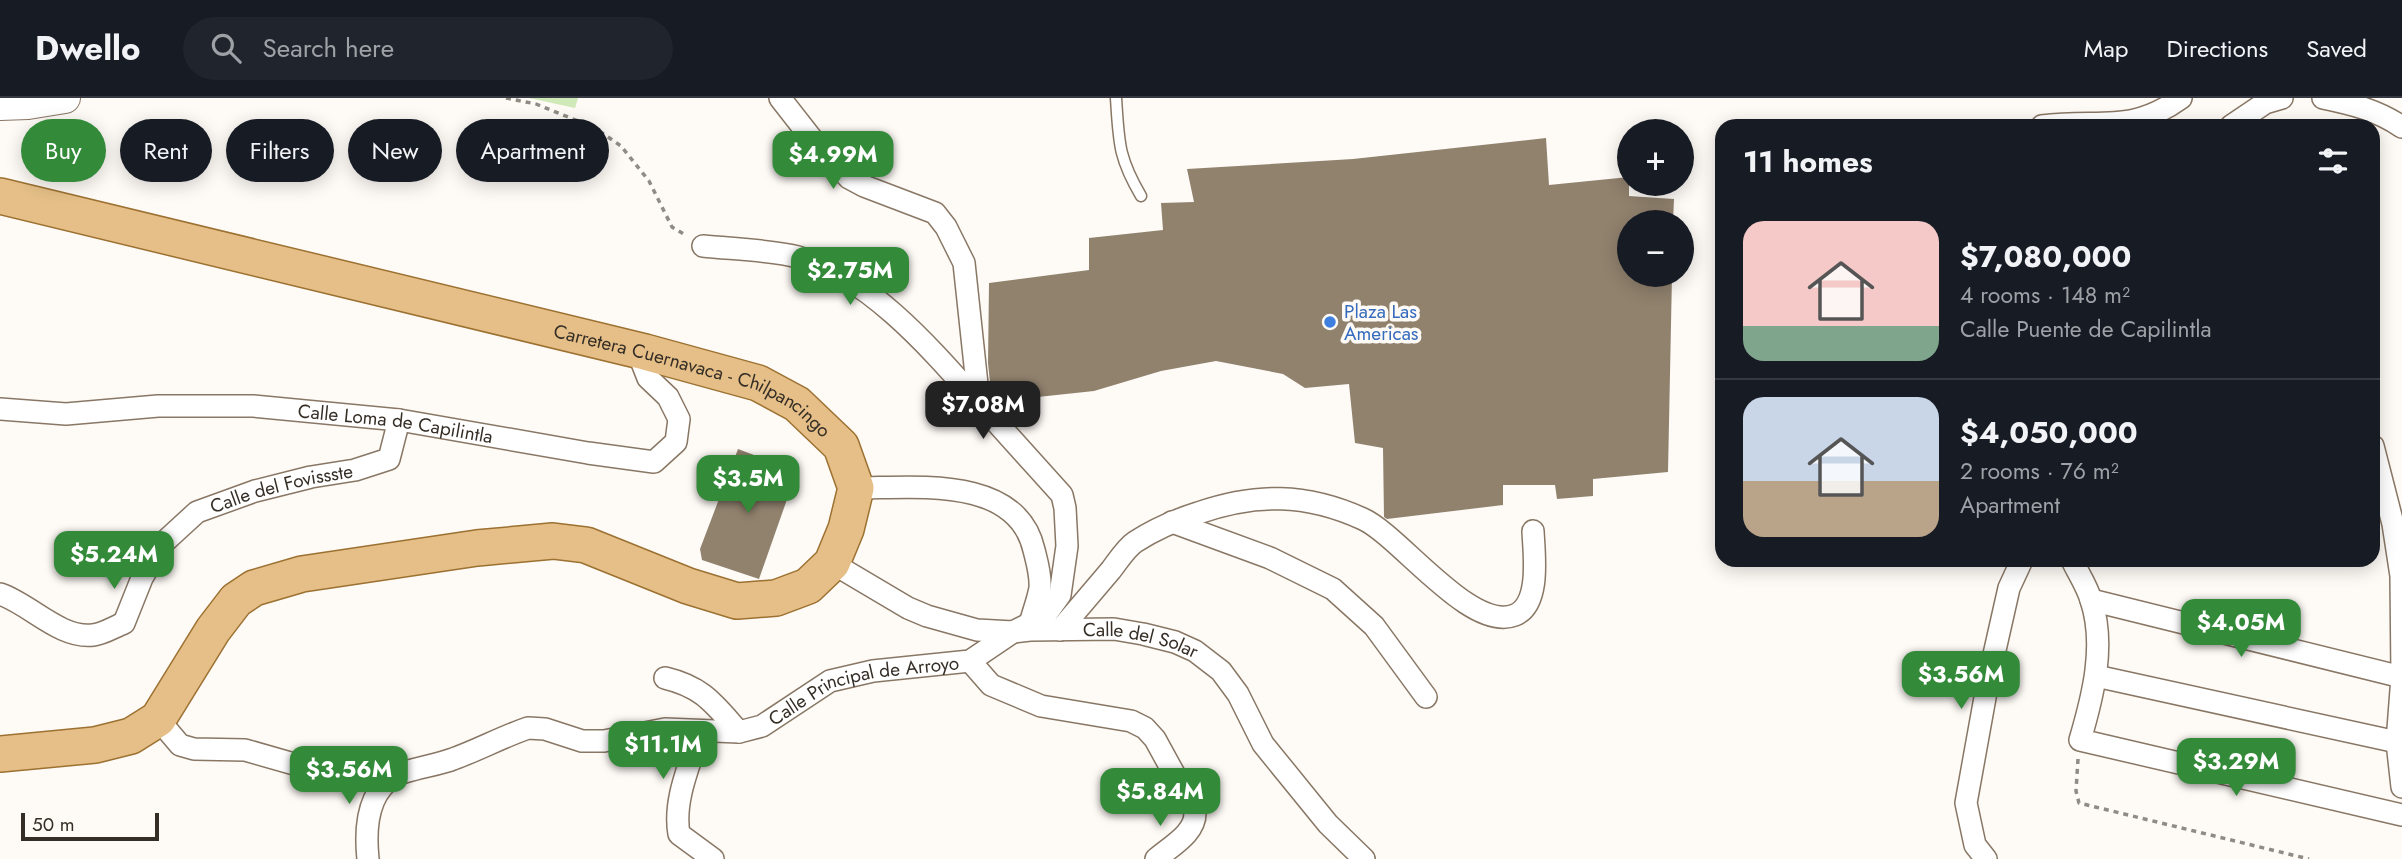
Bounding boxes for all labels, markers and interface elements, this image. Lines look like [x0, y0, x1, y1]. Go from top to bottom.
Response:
search box [183, 17, 673, 80]
text: Dwello [35, 25, 141, 72]
icon: search [207, 29, 245, 67]
text: Search here [263, 29, 394, 67]
text: Map [2084, 31, 2129, 66]
text: Directions [2167, 31, 2268, 66]
text: Saved [2306, 31, 2367, 66]
chip: Buy [21, 119, 106, 182]
chip: Rent [120, 119, 212, 182]
chip: Filters [226, 119, 334, 182]
chip: New [348, 119, 442, 182]
chip: Apartment [456, 119, 609, 182]
map controls [1617, 119, 1694, 287]
button: + [1617, 119, 1694, 196]
pin: $4.99M [776, 132, 890, 191]
text: $4.99M [788, 137, 878, 171]
text: 11 homes [1743, 140, 1873, 183]
icon: filters [2314, 142, 2352, 180]
button: − [1617, 210, 1694, 287]
text: $7,080,000 [1960, 235, 2131, 278]
pin: $2.75M [793, 248, 907, 307]
icon: home [1799, 249, 1883, 333]
text: $2.75M [807, 253, 893, 287]
text: 4 rooms · 148 m² [1960, 278, 2130, 312]
place label: Plaza Las Americas [1344, 298, 1419, 347]
text: Calle Puente de Capilintla [1960, 312, 2212, 346]
marker: Plaza Las Americas [1322, 314, 1338, 330]
street label: Carretera Cuernavaca - Chilpancingo [551, 317, 837, 444]
pin: $7.08M [926, 382, 1040, 441]
text: $7.08M [941, 387, 1025, 421]
street label: Calle Loma de Capilintla [297, 397, 495, 450]
text: $4,050,000 [1960, 411, 2138, 454]
icon: home [1799, 425, 1883, 509]
text: 2 rooms · 76 m² [1960, 454, 2119, 488]
pin: $3.5M [699, 456, 797, 515]
street label: Calle del Fovissste [206, 458, 355, 520]
text: $3.5M [713, 461, 783, 495]
text: Apartment [1960, 488, 2060, 522]
pin: $5.24M [57, 532, 171, 591]
text: $5.24M [70, 537, 158, 571]
pin: $4.05M [2184, 600, 2298, 659]
text: $4.05M [2197, 605, 2285, 639]
street label: Calle del Solar [1083, 616, 1203, 665]
street label: Calle Principal de Arroyo [763, 649, 960, 732]
pin: $3.56M [1904, 652, 2018, 711]
text: $3.56M [1918, 657, 2004, 691]
pin: $11.1M [606, 722, 720, 781]
text: $11.1M [624, 727, 702, 761]
pin: $3.29M [2179, 738, 2293, 798]
text: $3.29M [2193, 744, 2279, 778]
pin: $3.56M [292, 746, 406, 806]
text: $3.56M [306, 752, 392, 786]
pin: $5.84M [1103, 768, 1217, 828]
text: $5.84M [1116, 774, 1204, 808]
scale bar [21, 810, 159, 842]
text: 50 m [32, 811, 75, 838]

